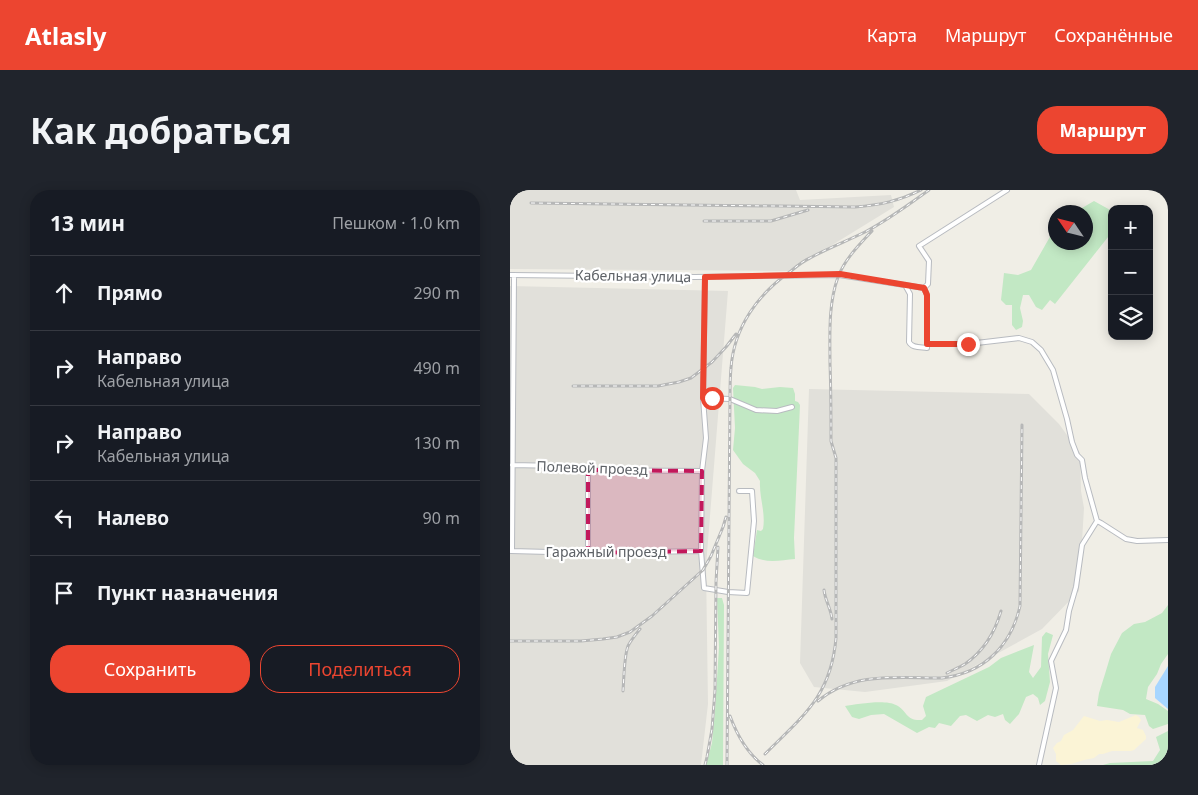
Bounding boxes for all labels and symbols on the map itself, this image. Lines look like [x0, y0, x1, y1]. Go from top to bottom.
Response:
north arrow [1048, 205, 1093, 250]
street label: Кабельная улица [575, 265, 691, 286]
route end [957, 333, 980, 356]
route start [701, 387, 724, 410]
street label: Полевой проезд [536, 456, 649, 479]
street label: Гаражный проезд [546, 542, 667, 561]

